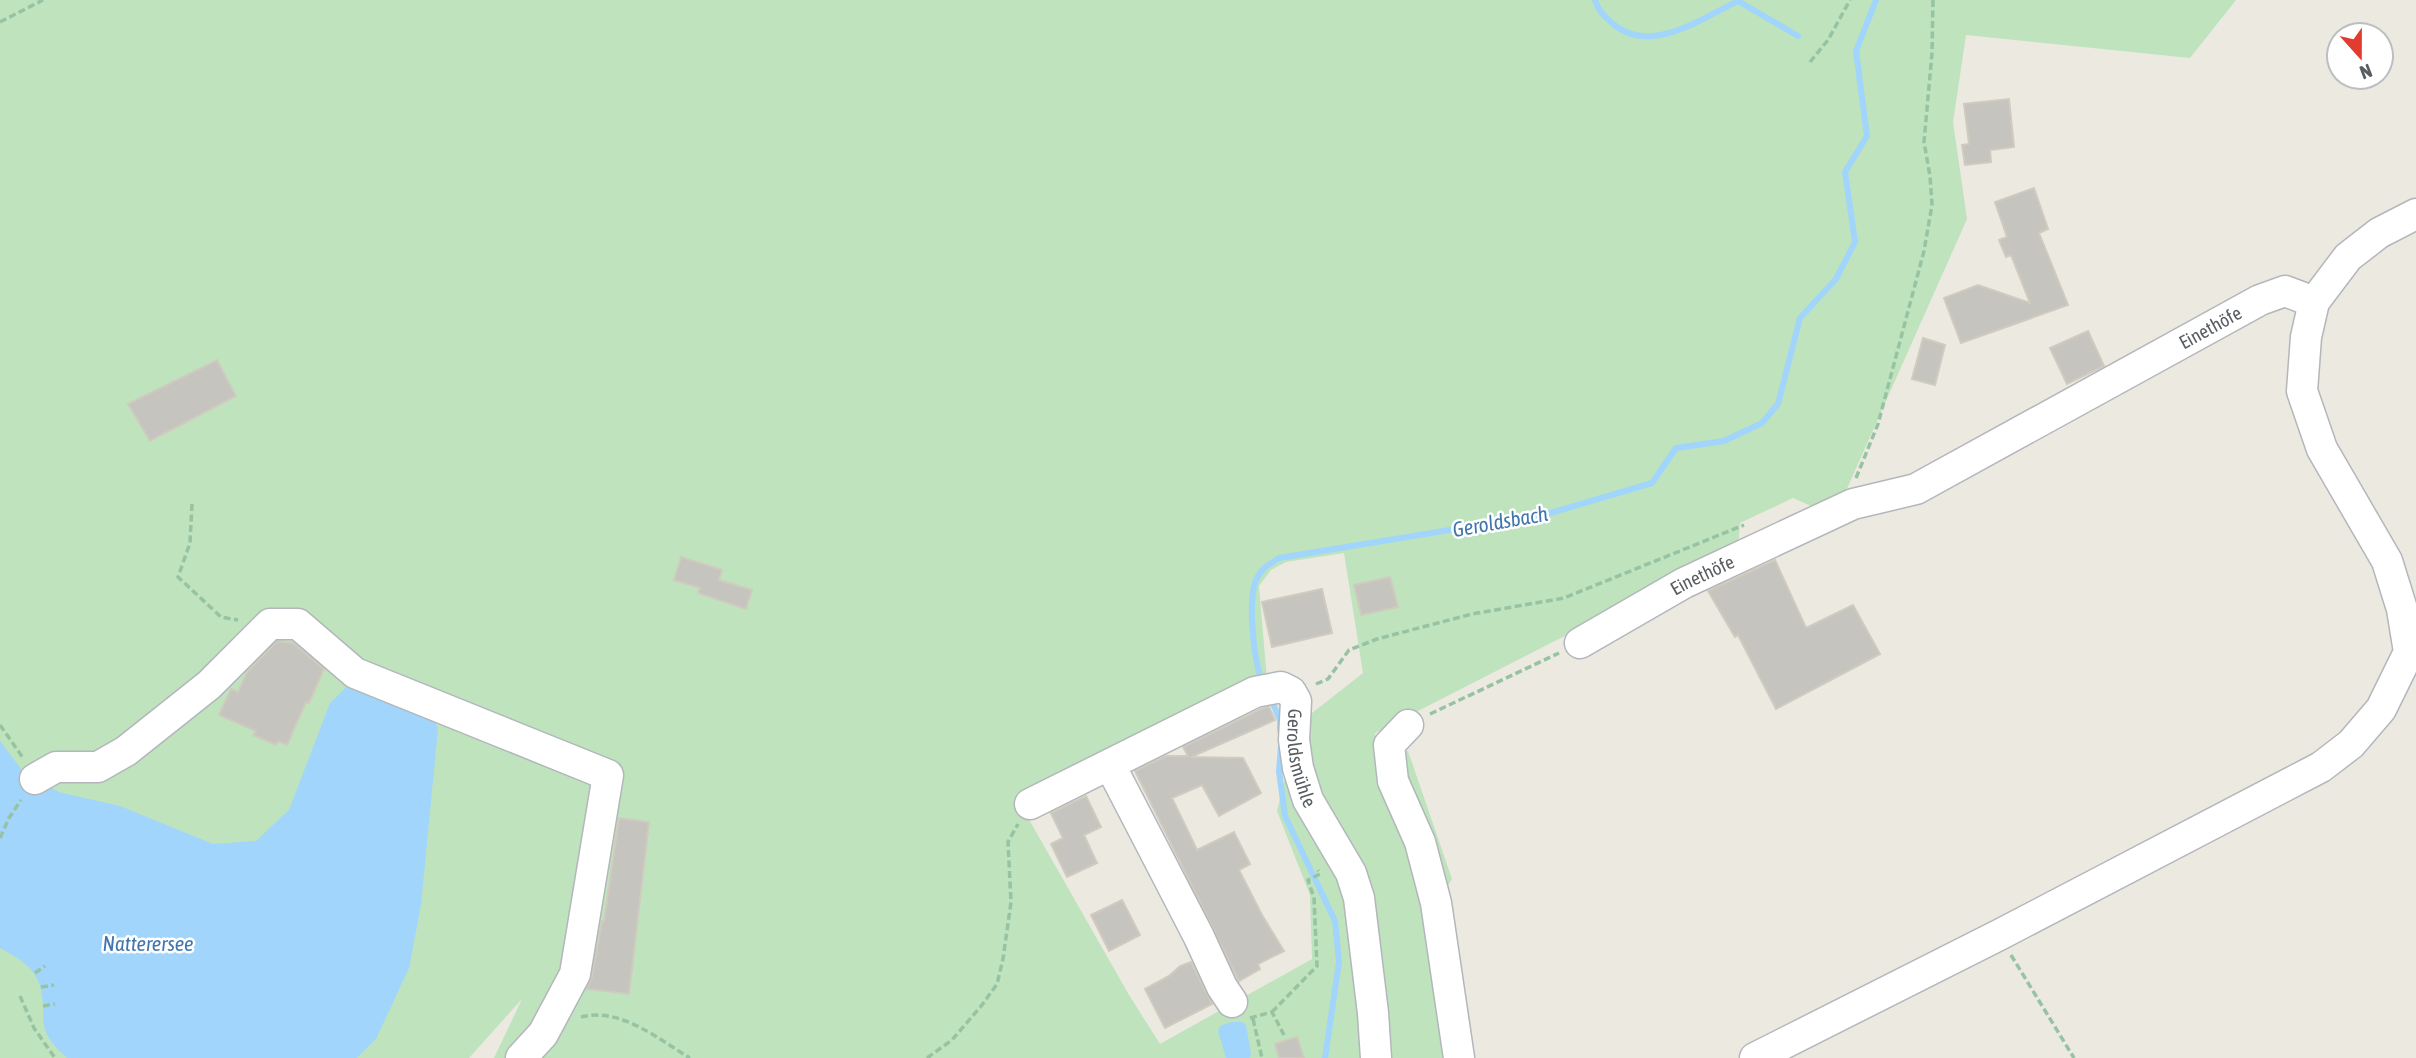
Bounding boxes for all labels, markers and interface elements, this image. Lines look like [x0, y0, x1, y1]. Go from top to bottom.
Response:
north arrow [2325, 21, 2395, 91]
text: N [2357, 60, 2375, 84]
street label: Einethöfe [2175, 301, 2245, 353]
water label: Geroldsbach [1450, 501, 1550, 541]
street label: Einethöfe [1666, 550, 1737, 600]
street label: Geroldsmühle [1283, 708, 1321, 811]
water label: Natterersee [103, 931, 193, 955]

